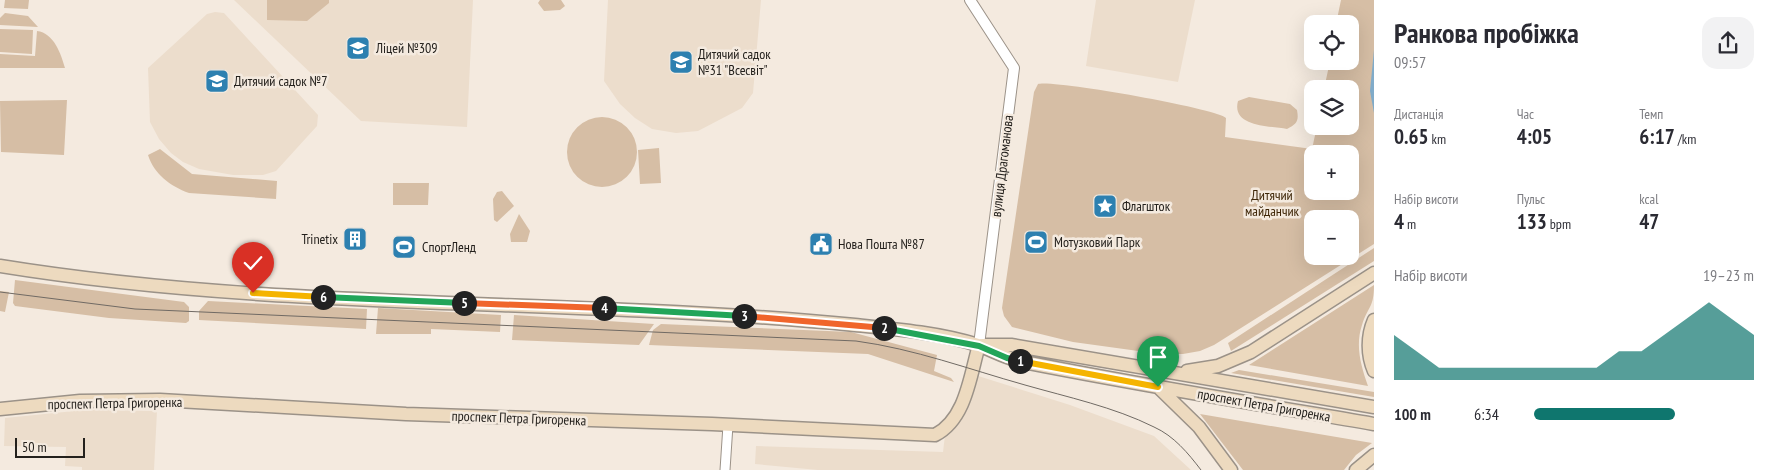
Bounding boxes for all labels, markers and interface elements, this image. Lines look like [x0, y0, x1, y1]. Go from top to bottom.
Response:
text: Ранкова пробіжка [1394, 14, 1579, 51]
map controls [1304, 15, 1359, 265]
button: locate [1304, 15, 1359, 70]
button: share [1702, 17, 1754, 69]
school or university icon: Ліцей №309 [345, 35, 371, 61]
place label: Ліцей №309 [375, 39, 438, 57]
place label: Дитячий садок №31 "Всесвіт" [698, 45, 771, 79]
school or university icon: Дитячий садок №31 "Всесвіт" [668, 49, 694, 75]
text: 09:57 [1394, 52, 1426, 72]
school or university icon: Дитячий садок №7 [204, 68, 230, 94]
place label: Дитячий садок №7 [234, 72, 327, 90]
button: layers [1304, 80, 1359, 135]
text: Дистанція [1394, 105, 1443, 123]
text: Час [1517, 105, 1534, 123]
text: Темп [1639, 105, 1663, 123]
street label: вулиця Драгоманова [987, 114, 1017, 218]
text: 0.65 [1394, 123, 1429, 150]
text: 4:05 [1517, 123, 1552, 150]
text: 6:17 [1639, 123, 1675, 150]
text: km [1429, 130, 1446, 148]
text: /km [1675, 130, 1696, 148]
button: + [1304, 145, 1359, 200]
park label: Дитячий майданчик [1245, 186, 1300, 220]
text: Набір висоти [1394, 190, 1458, 208]
text: Пульс [1517, 190, 1545, 208]
text: kcal [1639, 190, 1658, 208]
place icon: Флагшток [1092, 193, 1118, 219]
place label: Флагшток [1122, 197, 1171, 215]
text: 4 [1394, 208, 1404, 235]
text: 133 [1517, 208, 1547, 235]
text: 47 [1639, 208, 1659, 235]
button: − [1304, 210, 1359, 265]
text: m [1404, 215, 1416, 233]
text: bpm [1547, 215, 1571, 233]
building icon: Trinetix [342, 226, 368, 252]
sports icon: Мотузковий Парк [1023, 229, 1049, 255]
place label: Trinetix [301, 230, 338, 248]
public building icon: Нова Пошта №87 [808, 231, 834, 257]
place label: Мотузковий Парк [1054, 233, 1141, 251]
sports icon: СпортЛенд [391, 234, 417, 260]
place label: Нова Пошта №87 [838, 235, 925, 253]
place label: СпортЛенд [422, 238, 476, 256]
pin [232, 242, 274, 293]
icon: check [239, 249, 267, 277]
text: Набір висоти [1394, 265, 1467, 285]
text: 19–23 m [1703, 265, 1754, 285]
pin: 6 [310, 284, 336, 310]
text: 6 [320, 288, 327, 306]
pin: 5 [452, 290, 476, 316]
text: 5 [461, 294, 468, 312]
pin: 4 [592, 296, 616, 320]
text: 4 [601, 299, 608, 317]
pin: 3 [732, 304, 756, 328]
text: 3 [741, 307, 748, 325]
pin: 2 [872, 316, 896, 340]
text: 2 [881, 319, 888, 337]
pin [1137, 336, 1179, 387]
icon: arrive [1144, 343, 1172, 371]
pin: 1 [1008, 348, 1032, 374]
text: 1 [1017, 352, 1024, 370]
street label: проспект Петра Григоренка [1196, 384, 1332, 426]
street label: проспект Петра Григоренка [47, 393, 183, 413]
text: 100 m [1394, 404, 1431, 424]
text: 6:34 [1474, 404, 1499, 424]
street label: проспект Петра Григоренка [451, 407, 587, 429]
scale bar [15, 435, 85, 458]
text: 50 m [22, 438, 47, 456]

